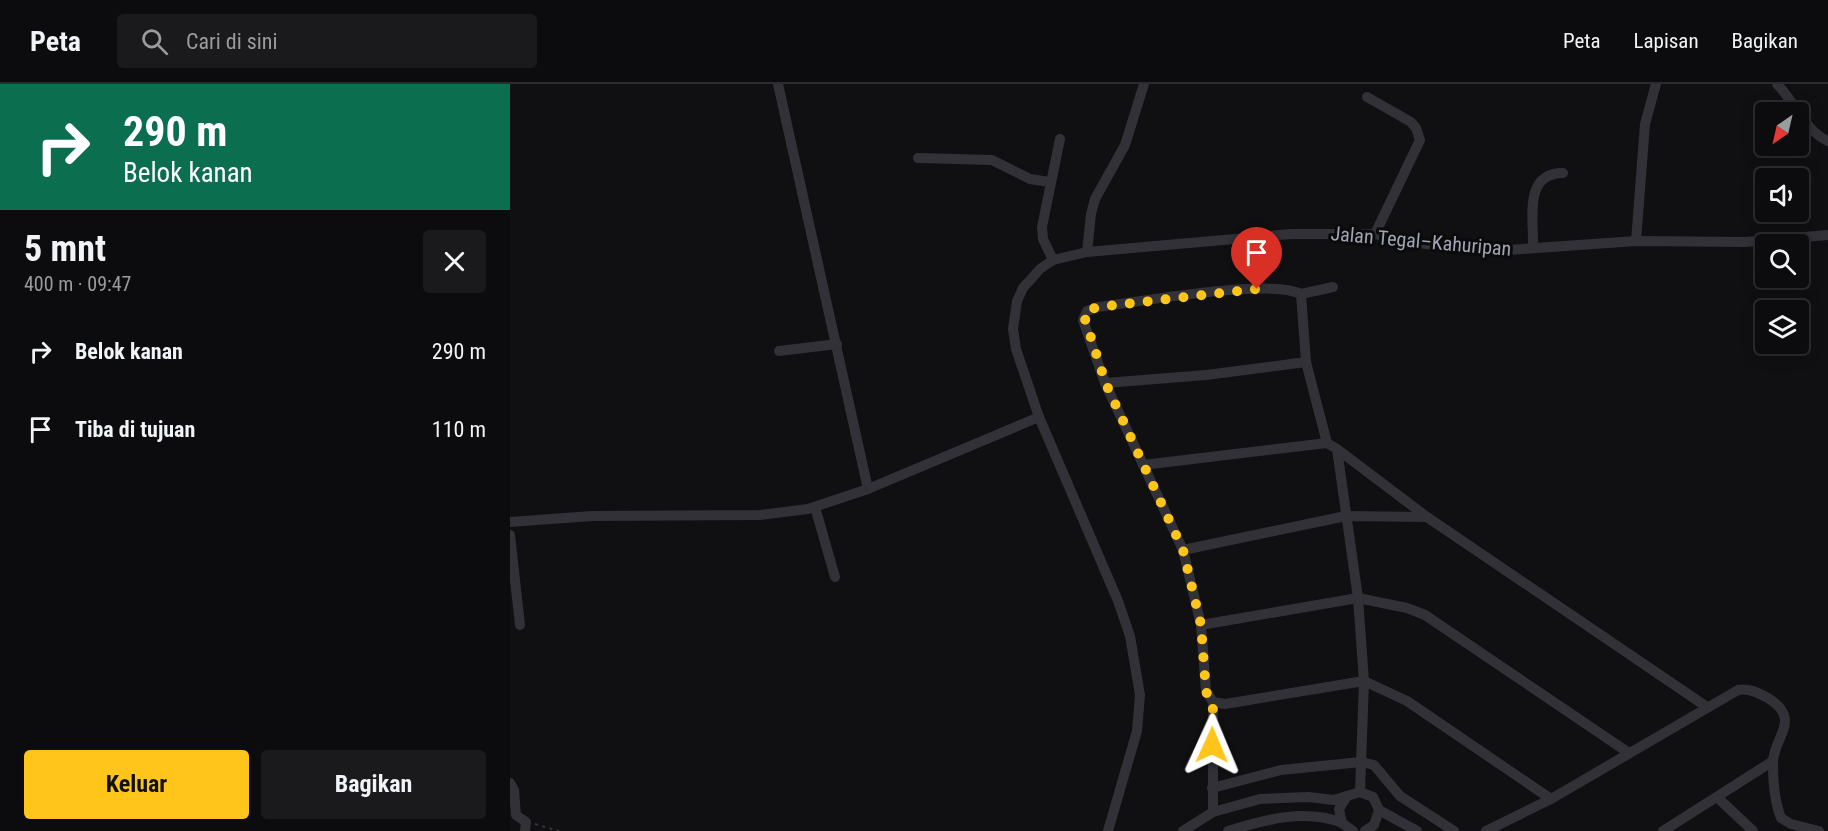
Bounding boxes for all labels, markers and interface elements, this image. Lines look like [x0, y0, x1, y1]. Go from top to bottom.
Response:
search box [117, 14, 537, 68]
text: Peta [30, 25, 81, 58]
icon: search [138, 25, 171, 58]
text: Cari di sini [186, 29, 278, 54]
text: Peta [1563, 29, 1601, 53]
text: Lapisan [1634, 29, 1699, 53]
text: Bagikan [1732, 29, 1798, 53]
north arrow [1755, 102, 1809, 156]
map controls [1755, 102, 1809, 354]
text: 290 m [123, 107, 228, 156]
icon: right [24, 108, 102, 186]
text: Belok kanan [123, 157, 253, 189]
button: sound [1755, 168, 1809, 222]
street label: Jalan Tegal–Kahuripan [1330, 221, 1512, 261]
pin [1231, 227, 1282, 289]
text: 5 mnt [24, 228, 106, 270]
button: close [423, 230, 486, 293]
button: search [1755, 234, 1809, 288]
icon: arrive [1240, 236, 1273, 269]
text: 400 m · 09:47 [24, 272, 131, 296]
button: layers [1755, 300, 1809, 354]
icon: right [24, 335, 57, 368]
text: Belok kanan [75, 339, 183, 364]
text: 290 m [432, 339, 486, 364]
icon: arrive [24, 413, 57, 446]
text: Tiba di tujuan [75, 417, 195, 442]
text: 110 m [432, 417, 486, 442]
position arrow [1180, 713, 1244, 777]
button: Keluar [24, 750, 249, 819]
button: Bagikan [261, 750, 486, 819]

